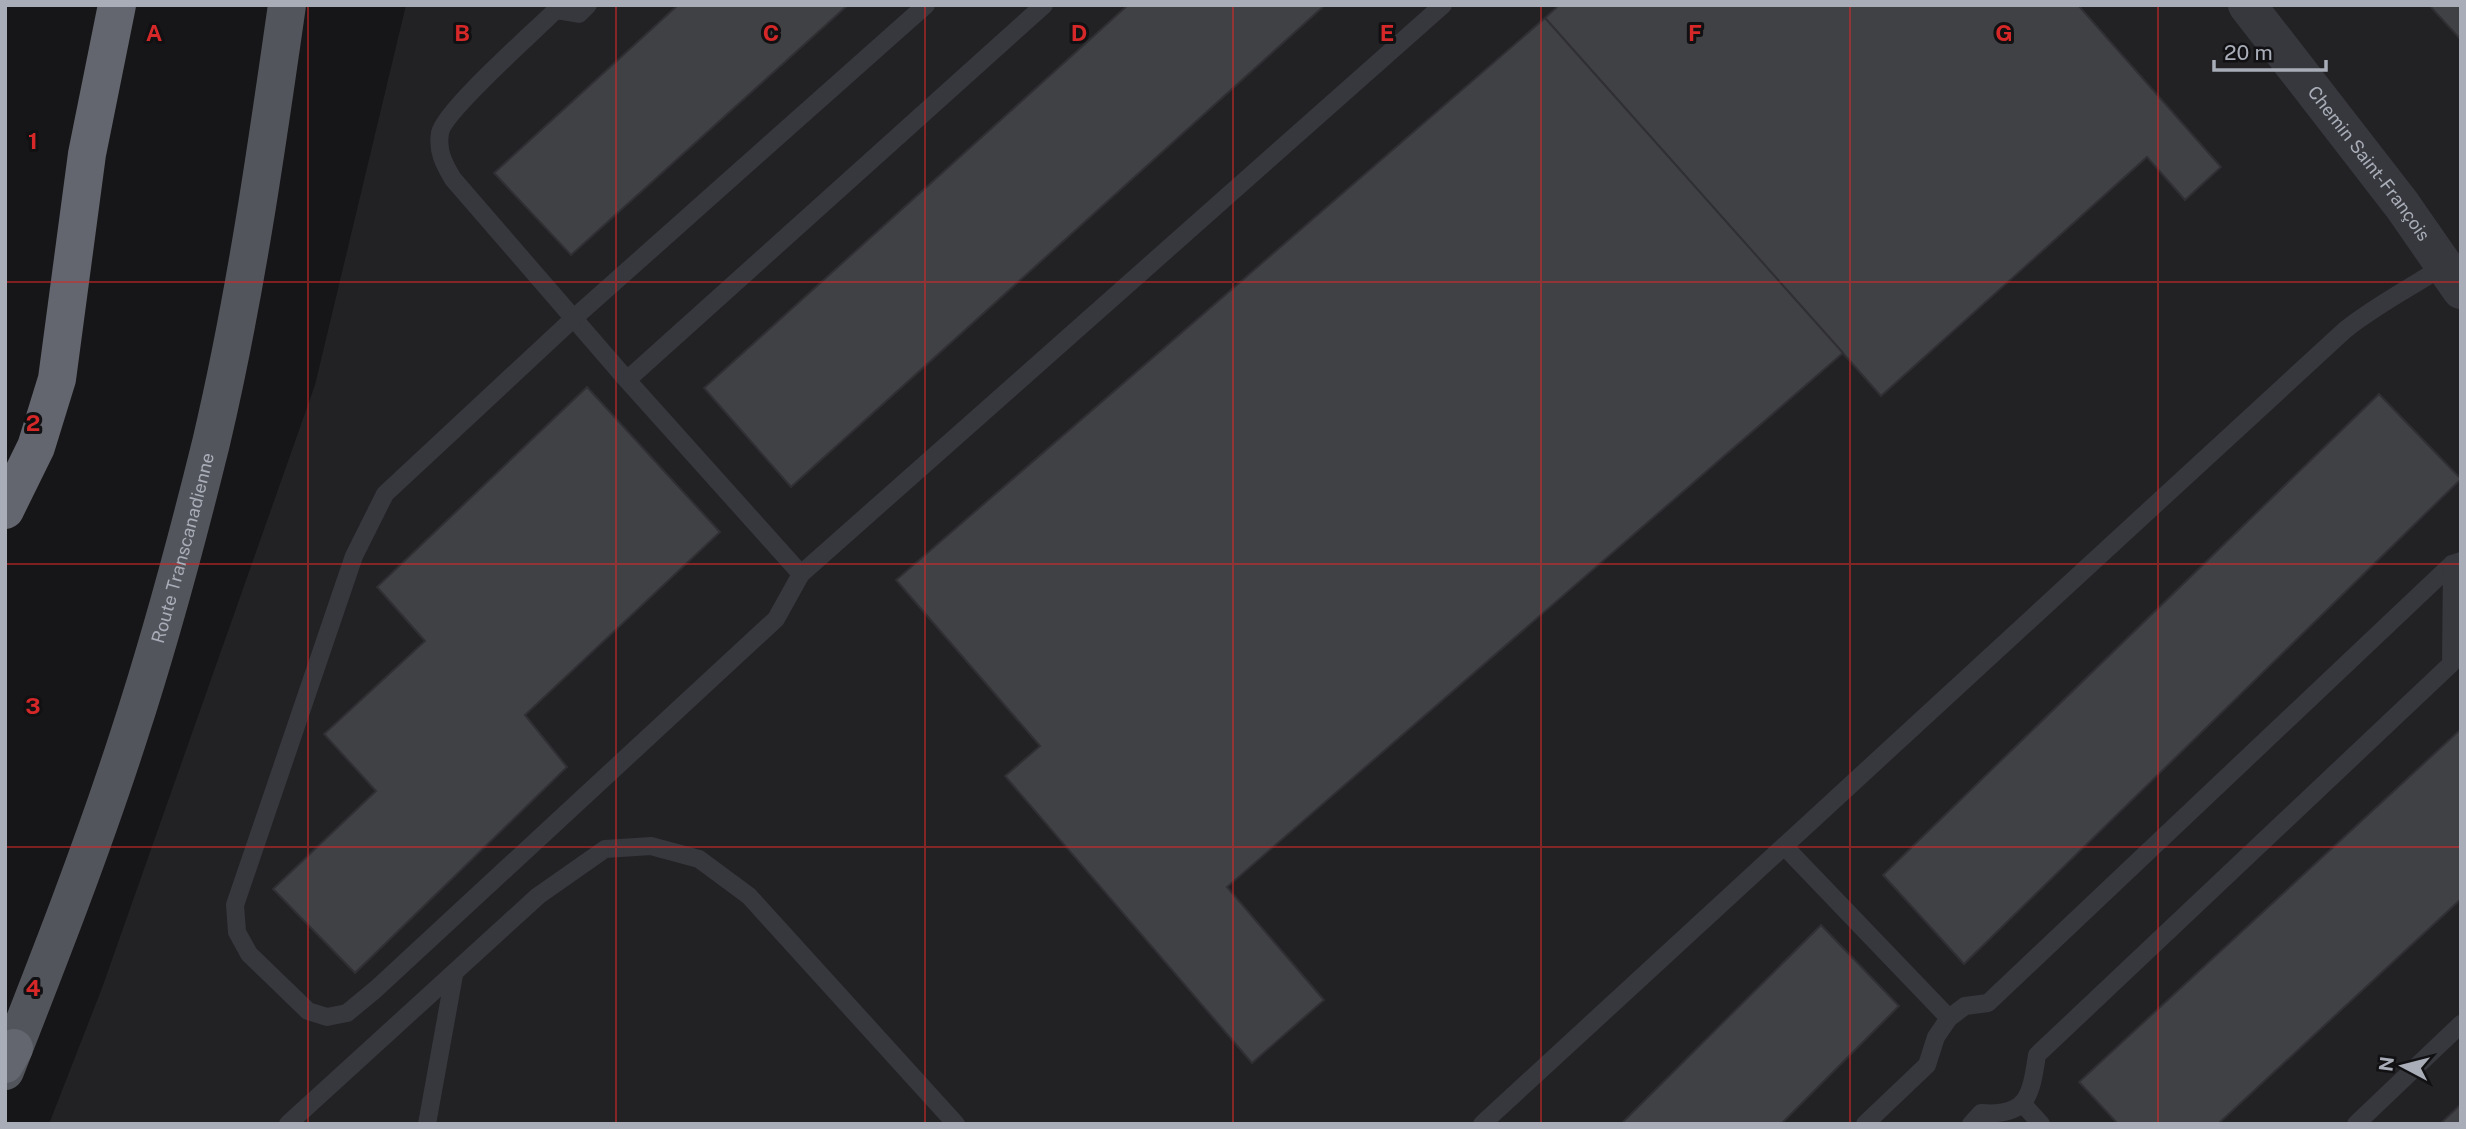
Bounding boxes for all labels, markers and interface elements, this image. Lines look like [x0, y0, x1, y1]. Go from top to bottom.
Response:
text: A [146, 19, 163, 46]
text: B [454, 19, 470, 46]
text: C [763, 19, 779, 46]
text: D [1071, 19, 1087, 46]
text: E [1380, 19, 1394, 46]
text: F [1688, 19, 1702, 46]
text: G [1995, 19, 2013, 46]
scale bar [2214, 28, 2326, 72]
text: 20 m [2224, 40, 2273, 65]
street label: Chemin Saint-François [2304, 82, 2435, 245]
text: 1 [28, 127, 38, 154]
text: 2 [26, 409, 40, 436]
street label: Route Transcanadienne [147, 450, 218, 646]
text: 3 [25, 692, 41, 719]
text: 4 [25, 974, 41, 1001]
north arrow [2368, 1031, 2438, 1101]
text: N [2374, 1055, 2398, 1073]

